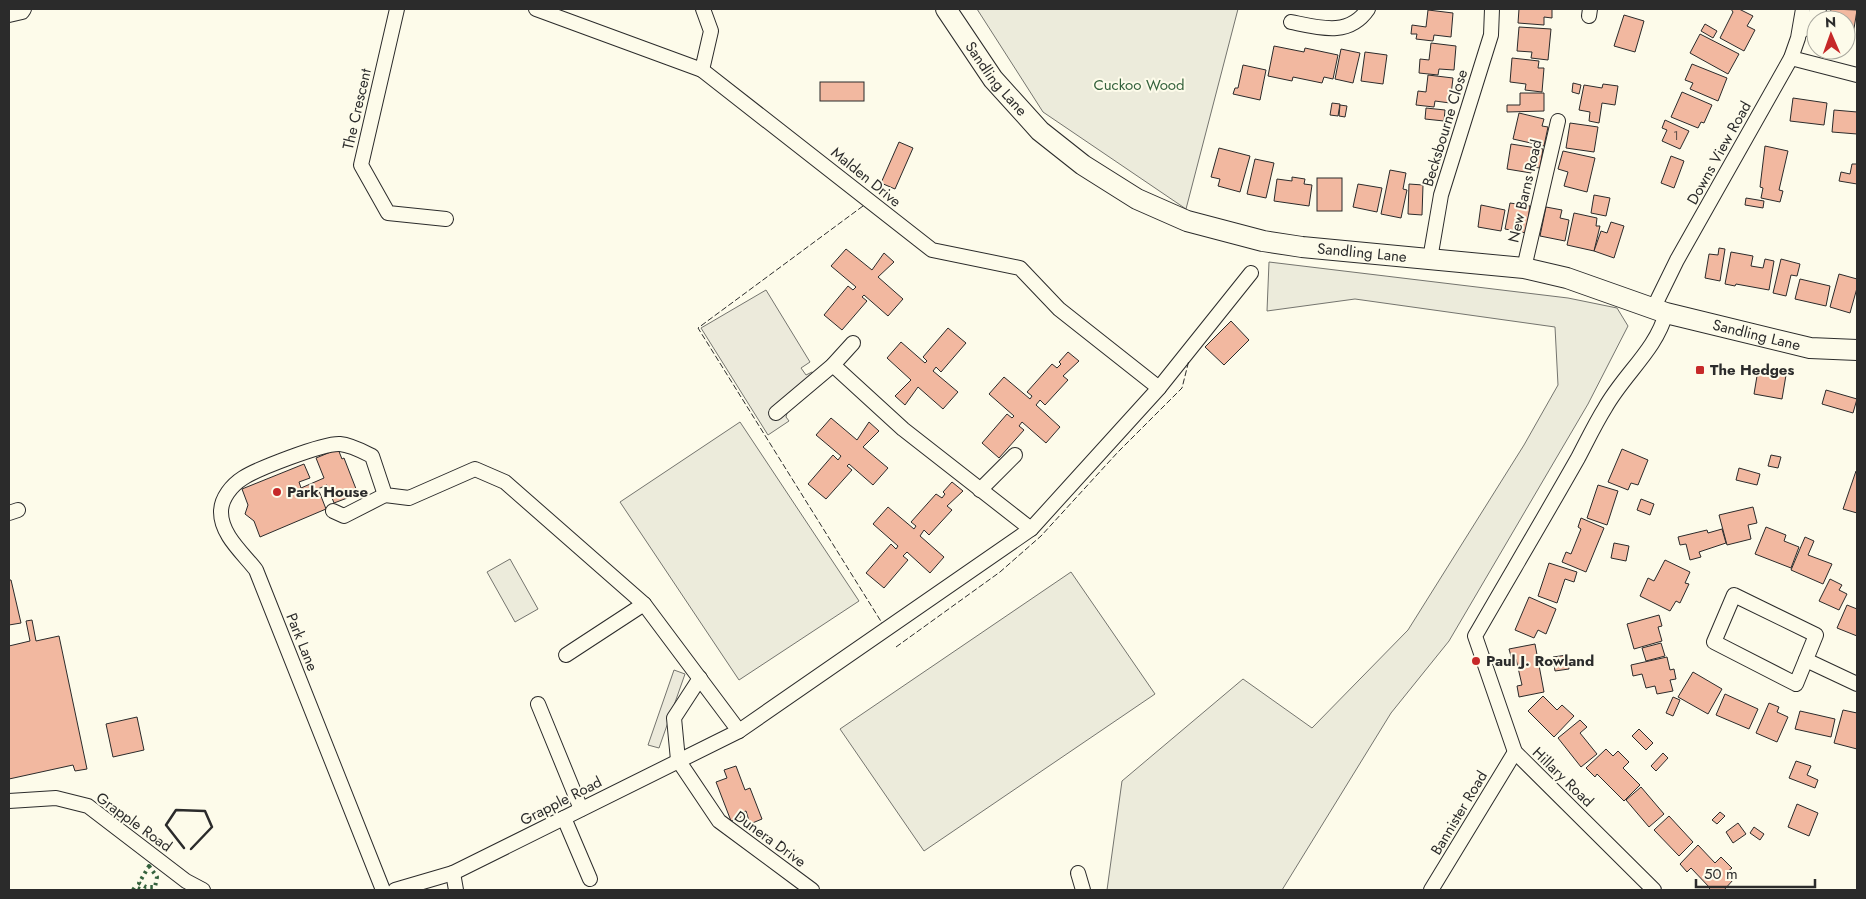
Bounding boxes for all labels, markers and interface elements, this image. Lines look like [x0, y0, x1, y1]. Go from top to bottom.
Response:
north arrow [1806, 10, 1856, 60]
text: N [1825, 12, 1836, 32]
street label: Sandling Lane [960, 37, 1033, 121]
street label: The Crescent [337, 66, 377, 152]
street label: Becksbourne Close [1417, 66, 1473, 189]
park label: Cuckoo Wood [1093, 74, 1185, 96]
street label: Downs View Road [1681, 97, 1757, 209]
house number: 1 [1673, 127, 1679, 145]
street label: New Barns Road [1502, 137, 1548, 245]
street label: Malden Drive [826, 142, 906, 212]
street label: Sandling Lane [1316, 237, 1408, 268]
street label: Sandling Lane [1710, 314, 1803, 356]
place label: The Hedges [1710, 359, 1794, 381]
marker: The Hedges [1694, 364, 1706, 376]
place label: Park House [287, 481, 368, 503]
marker: Park House [271, 486, 283, 498]
street label: Park Lane [280, 610, 324, 675]
place label: Paul J. Rowland [1486, 650, 1594, 672]
marker: Paul J. Rowland [1470, 655, 1482, 667]
street label: Hillary Road [1527, 742, 1599, 812]
street label: Bannister Road [1425, 767, 1493, 859]
street label: Grapple Road [516, 771, 606, 831]
street label: Grapple Road [91, 787, 177, 857]
street label: Dunera Drive [730, 805, 811, 873]
scale bar [1696, 856, 1815, 888]
text: 50 m [1704, 863, 1738, 885]

